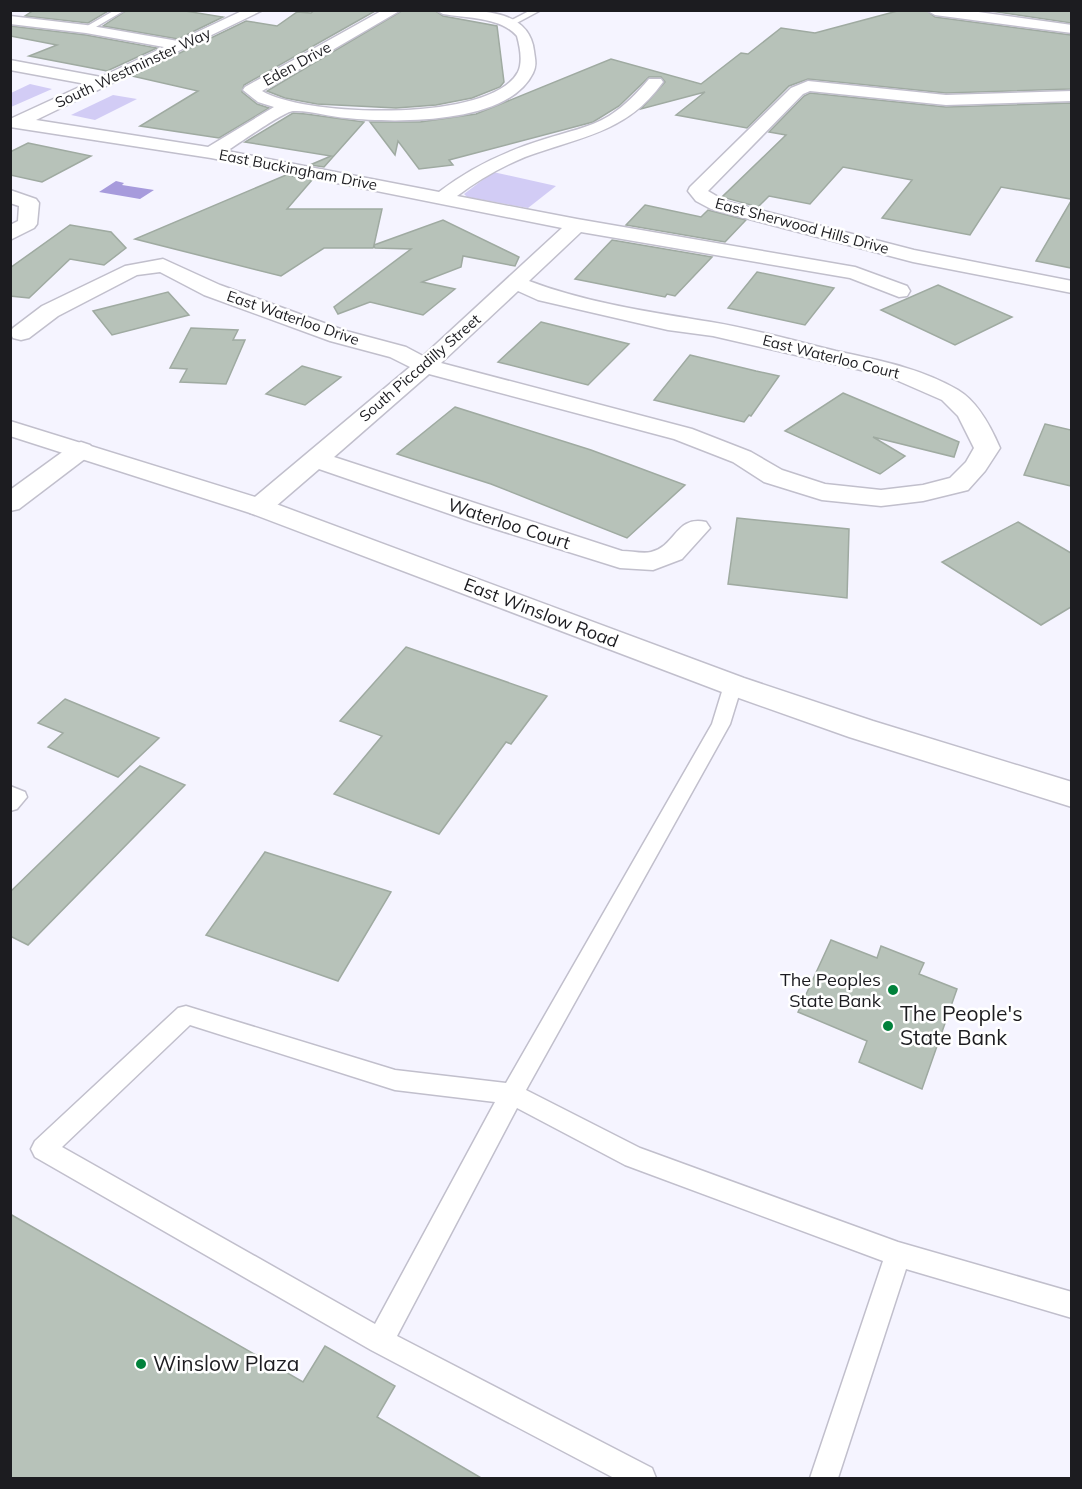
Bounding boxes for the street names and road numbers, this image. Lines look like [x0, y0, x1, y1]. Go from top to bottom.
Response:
street label: South Westminster Way [52, 23, 214, 112]
street label: Eden Drive [259, 37, 334, 90]
street label: East Buckingham Drive [217, 145, 379, 194]
street label: East Sherwood Hills Drive [713, 193, 891, 258]
street label: East Waterloo Drive [225, 286, 362, 349]
street label: South Piccadilly Street [355, 310, 484, 425]
street label: East Waterloo Court [761, 330, 902, 383]
street label: Waterloo Court [445, 493, 573, 554]
street label: East Winslow Road [461, 572, 622, 653]

